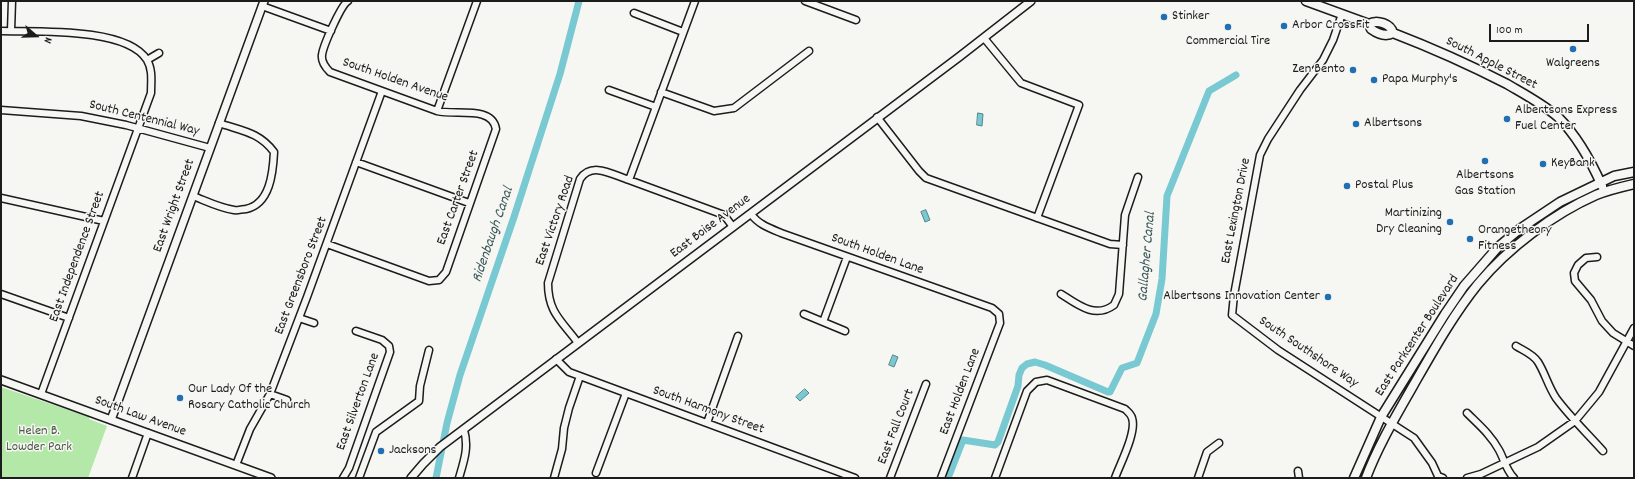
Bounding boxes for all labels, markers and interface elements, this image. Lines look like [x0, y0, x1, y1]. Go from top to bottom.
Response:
place label: Stinker [1172, 9, 1209, 25]
marker: Stinker [1159, 12, 1169, 22]
north arrow [16, 16, 56, 56]
scale bar [1491, 16, 1591, 42]
place label: Arbor CrossFit [1292, 18, 1370, 34]
marker: Arbor CrossFit [1279, 21, 1289, 31]
marker: Commercial Tire [1223, 22, 1233, 32]
text: 100 m [1496, 22, 1523, 39]
place label: Commercial Tire [1186, 34, 1270, 50]
street label: South Apple Street [1442, 34, 1540, 94]
text: N [39, 35, 56, 45]
marker: Walgreens [1568, 44, 1578, 54]
street label: South Holden Avenue [340, 55, 450, 107]
place label: Walgreens [1546, 56, 1600, 72]
place label: Zen Bento [1292, 62, 1345, 78]
marker: Zen Bento [1348, 65, 1358, 75]
place label: Papa Murphy's [1382, 72, 1458, 88]
marker: Papa Murphy's [1369, 75, 1379, 85]
street label: South Centennial Way [87, 97, 201, 141]
place label: Albertsons Express Fuel Center [1515, 103, 1617, 136]
marker: Albertsons Express Fuel Center [1502, 114, 1512, 124]
place label: Albertsons [1364, 116, 1422, 132]
marker: Albertsons [1351, 119, 1361, 129]
street label: East Carter Street [434, 148, 484, 248]
marker: Albertsons Gas Station [1480, 156, 1490, 166]
place label: KeyBank [1551, 156, 1595, 172]
street label: East Wright Street [150, 157, 200, 255]
street label: East Lexington Drive [1219, 157, 1255, 265]
marker: KeyBank [1538, 159, 1548, 169]
place label: Albertsons Gas Station [1454, 168, 1516, 200]
street label: East Victory Road [533, 174, 579, 268]
place label: Postal Plus [1355, 178, 1413, 194]
marker: Postal Plus [1342, 181, 1352, 191]
water label: Ridenbaugh Canal [469, 185, 519, 285]
street label: East Independence Street [47, 189, 109, 325]
street label: East Boise Avenue [668, 191, 754, 263]
place label: Martinizing Dry Cleaning [1376, 206, 1442, 238]
water label: Gallagher Canal [1135, 211, 1161, 303]
street label: East Greensboro Street [272, 215, 332, 337]
marker: Martinizing Dry Cleaning [1445, 217, 1455, 227]
place label: Orangetheory Fitness [1478, 223, 1551, 256]
street label: South Holden Lane [828, 230, 926, 280]
marker: Orangetheory Fitness [1465, 234, 1475, 244]
street label: East Parkcenter Boulevard [1372, 272, 1464, 400]
place label: Albertsons Innovation Center [1163, 289, 1320, 305]
marker: Albertsons Innovation Center [1323, 292, 1333, 302]
street label: South Southshore Way [1255, 313, 1361, 393]
street label: East Holden Lane [937, 346, 985, 438]
street label: East Silverton Lane [334, 351, 384, 453]
place label: Our Lady Of the Rosary Catholic Church [188, 382, 310, 414]
street label: South Harmony Street [650, 383, 766, 439]
street label: East Fall Court [875, 387, 919, 467]
street label: South Law Avenue [92, 393, 188, 441]
marker: Our Lady Of the Rosary Catholic Church [175, 393, 185, 403]
park label: Helen B. Lowder Park [6, 424, 72, 456]
place label: Jacksons [389, 443, 437, 459]
marker: Jacksons [376, 446, 386, 456]

